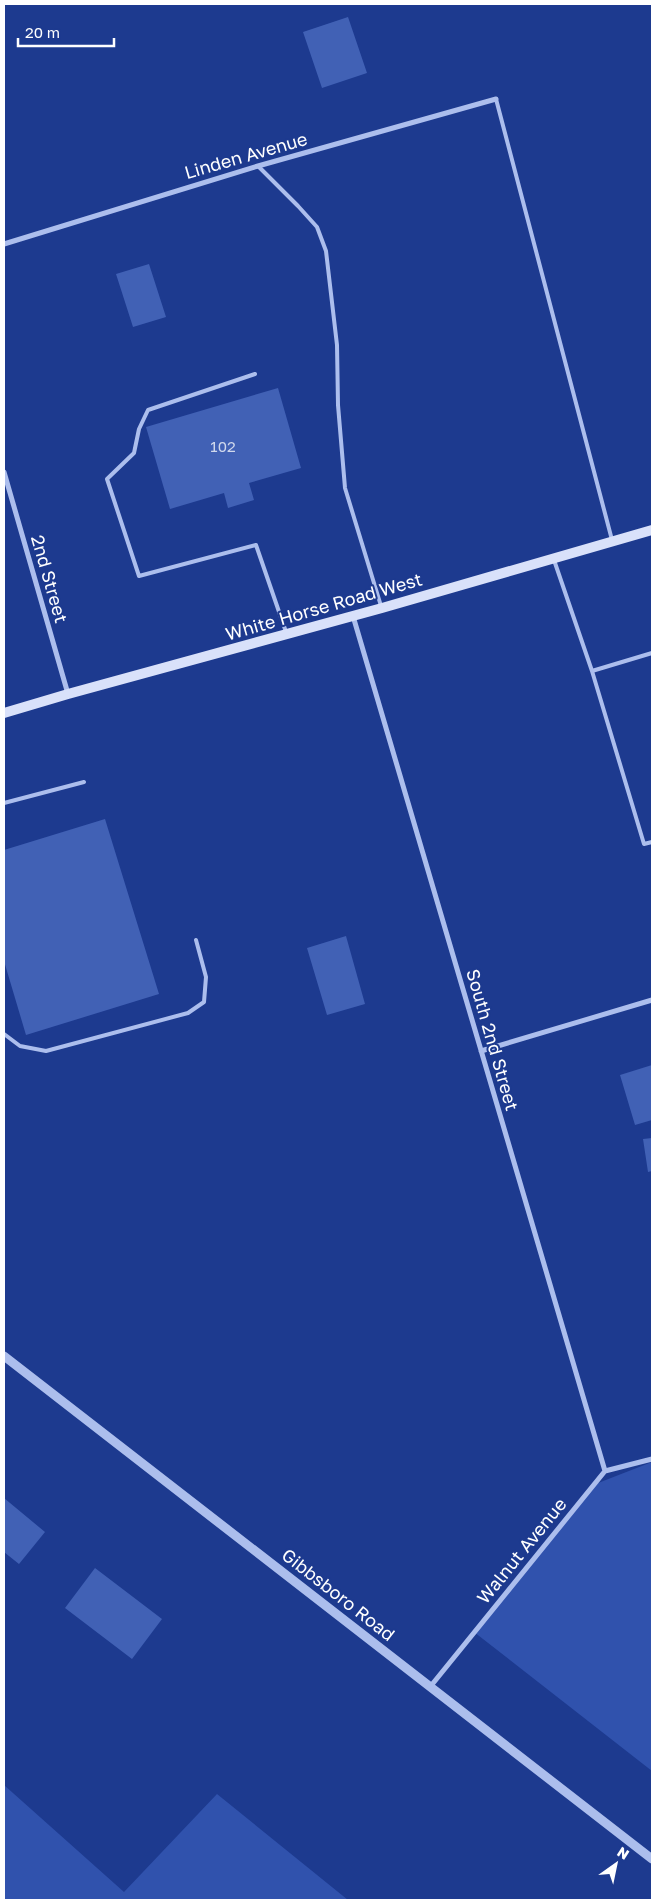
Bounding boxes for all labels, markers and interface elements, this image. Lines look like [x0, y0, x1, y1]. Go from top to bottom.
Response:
scale bar [18, 15, 114, 47]
text: 20 m [25, 23, 60, 41]
street label: Linden Avenue [182, 127, 310, 183]
house number: 102 [210, 437, 236, 455]
street label: 2nd Street [27, 532, 73, 625]
street label: White Horse Road West [223, 567, 425, 645]
street label: South 2nd Street [462, 966, 524, 1113]
street label: Walnut Avenue [472, 1493, 571, 1608]
street label: Gibbsboro Road [278, 1543, 399, 1645]
north arrow [591, 1839, 641, 1889]
text: N [614, 1843, 632, 1863]

